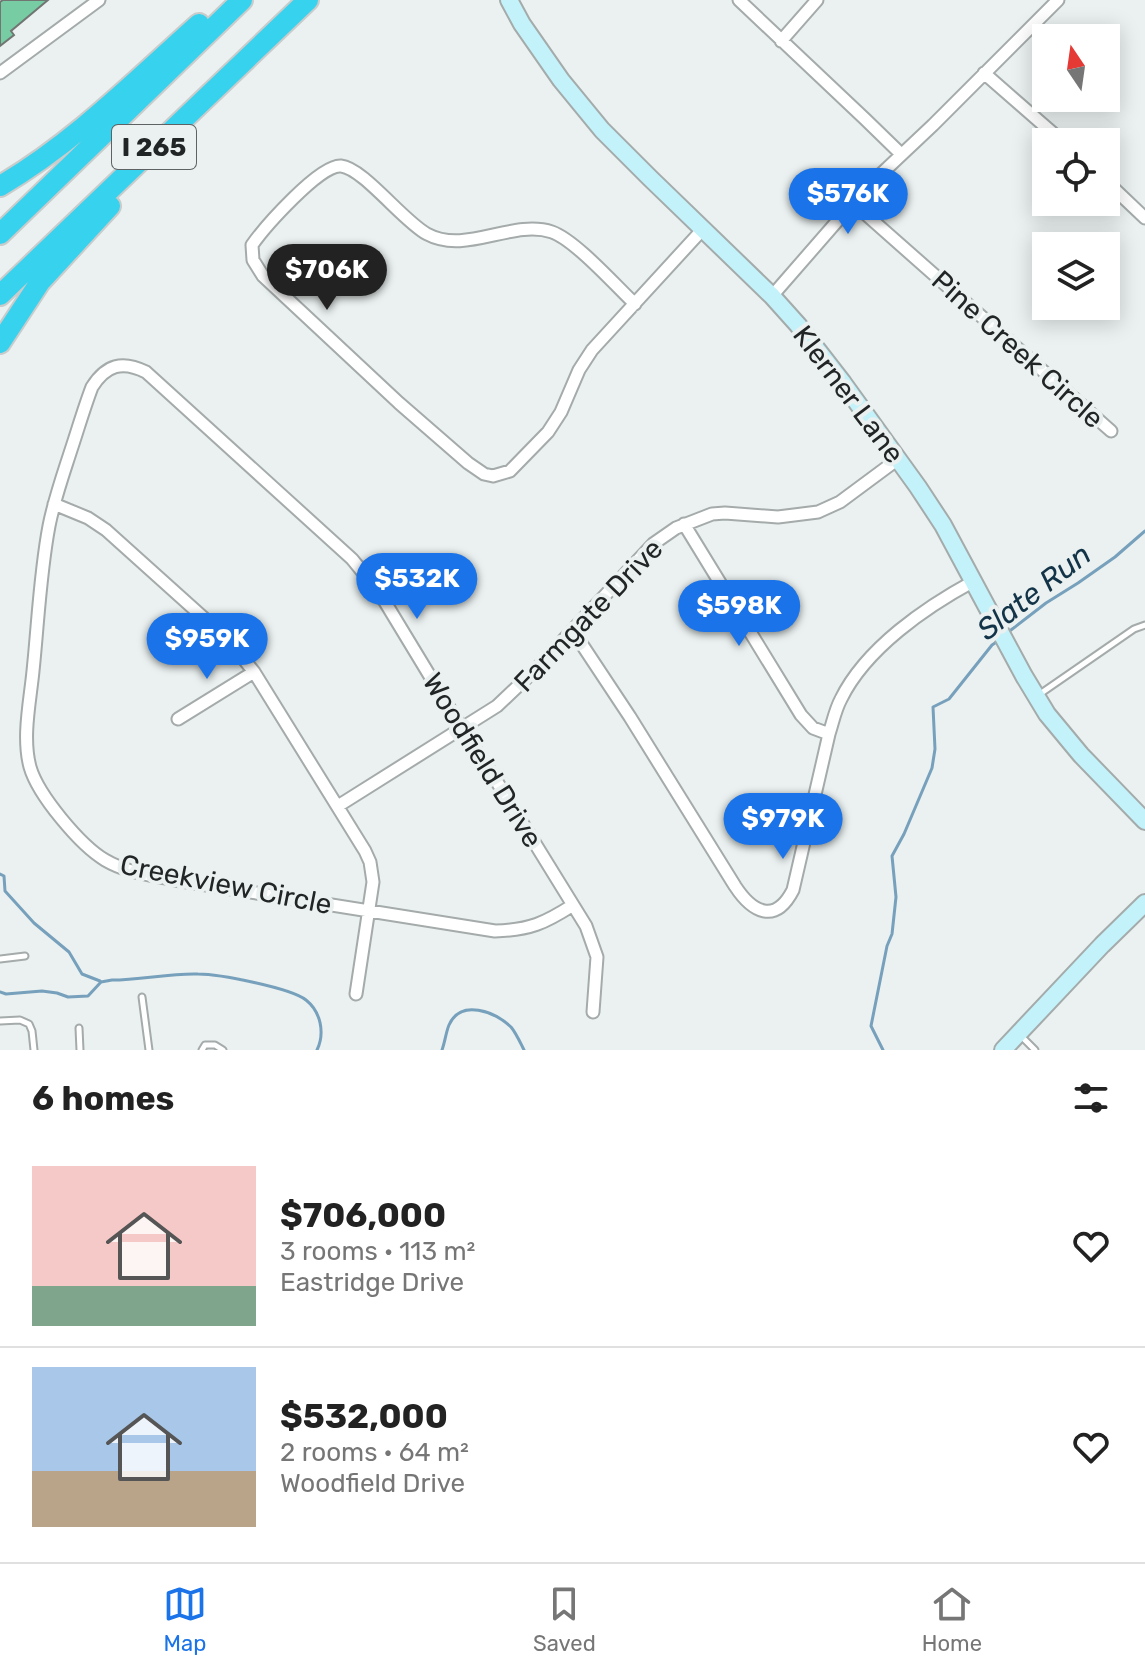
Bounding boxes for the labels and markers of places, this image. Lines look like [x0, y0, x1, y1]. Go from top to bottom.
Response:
pin: $576K [792, 168, 904, 236]
pin: $706K [271, 244, 383, 312]
pin: $532K [361, 553, 473, 621]
pin: $598K [683, 580, 795, 648]
pin: $959K [151, 613, 263, 681]
pin: $979K [727, 793, 839, 861]

